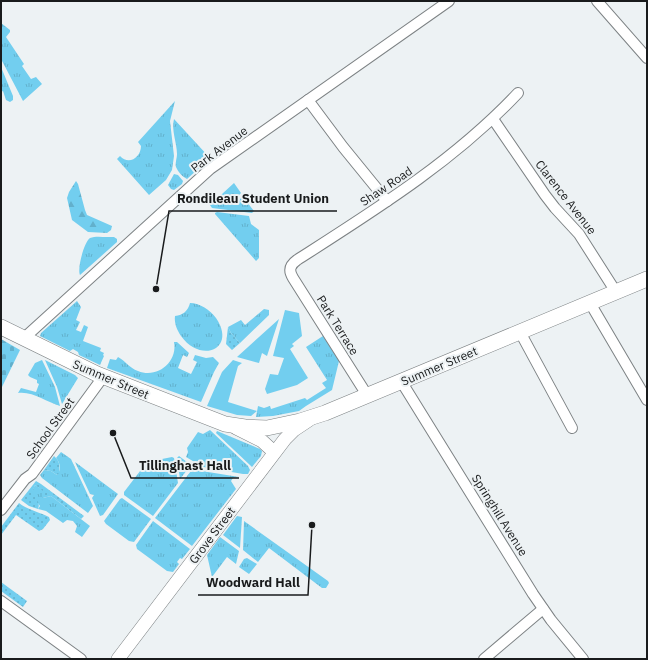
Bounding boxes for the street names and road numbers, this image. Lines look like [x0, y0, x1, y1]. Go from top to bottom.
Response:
street label: Park Avenue [188, 123, 251, 175]
street label: Clarence Avenue [532, 157, 600, 238]
street label: Shaw Road [357, 163, 415, 209]
street label: Park Terrace [314, 292, 362, 358]
street label: Summer Street [399, 343, 479, 389]
street label: Summer Street [71, 356, 151, 402]
street label: School Street [23, 394, 77, 462]
street label: Springhill Avenue [469, 471, 531, 559]
street label: Grove Street [186, 504, 238, 566]

